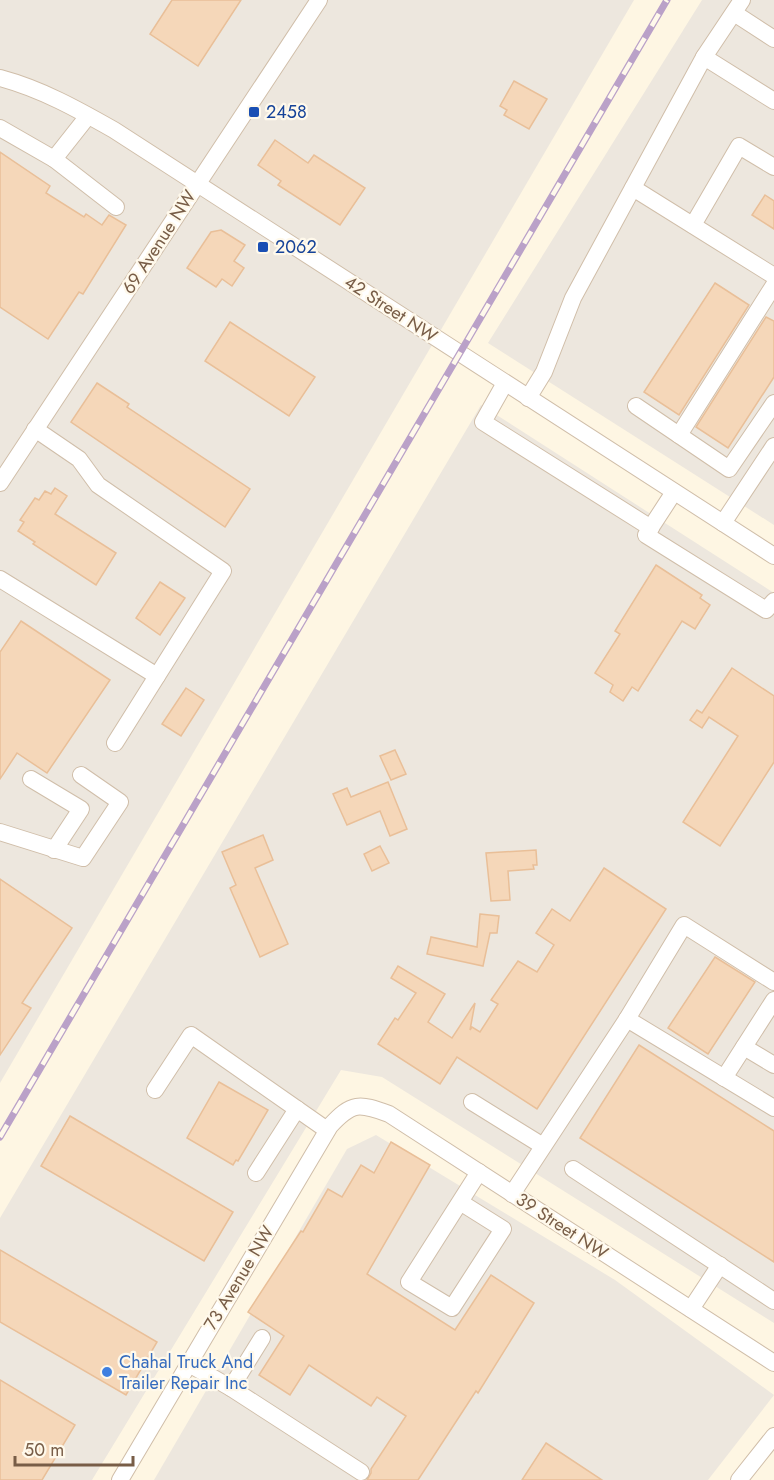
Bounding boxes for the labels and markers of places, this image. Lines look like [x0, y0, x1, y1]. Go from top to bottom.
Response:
place label: 2458 [266, 99, 307, 125]
marker: 2458 [247, 105, 261, 119]
place label: 2062 [275, 234, 317, 260]
marker: 2062 [256, 240, 270, 254]
place label: Chahal Truck And Trailer Repair Inc [119, 1349, 253, 1396]
marker: Chahal Truck And Trailer Repair Inc [100, 1365, 114, 1379]

